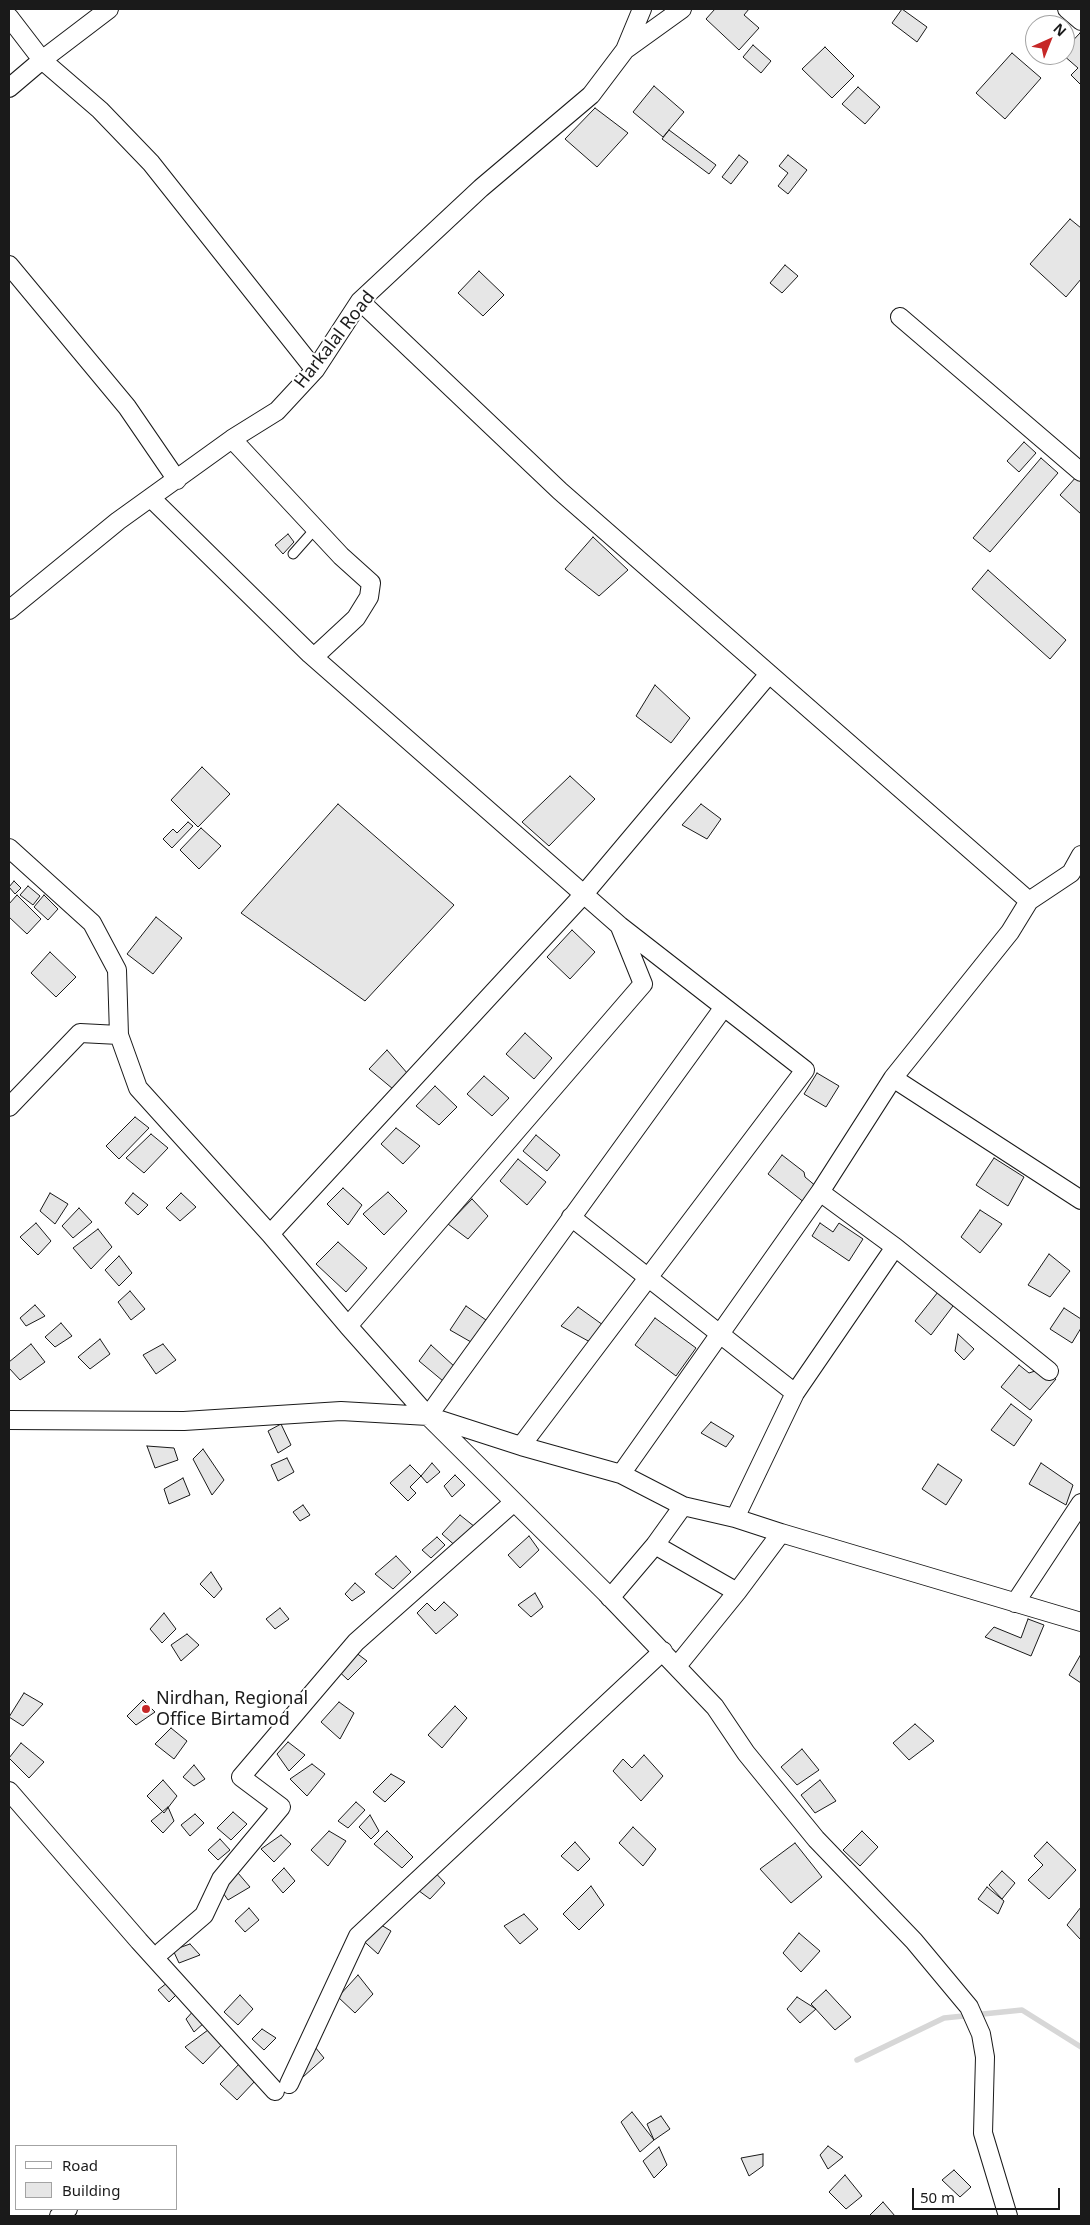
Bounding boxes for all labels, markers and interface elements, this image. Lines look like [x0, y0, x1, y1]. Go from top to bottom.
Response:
north arrow [1025, 15, 1075, 65]
text: N [1049, 19, 1071, 40]
street label: Harkalal Road [290, 287, 380, 393]
place label: Nirdhan, Regional Office Birtamod [156, 1688, 308, 1730]
marker: Nirdhan, Regional Office Birtamod [140, 1703, 152, 1715]
legend [15, 2145, 178, 2210]
text: Road [62, 2155, 98, 2175]
scale bar [915, 2178, 1062, 2210]
text: Building [62, 2180, 120, 2200]
text: 50 m [920, 2187, 955, 2207]

